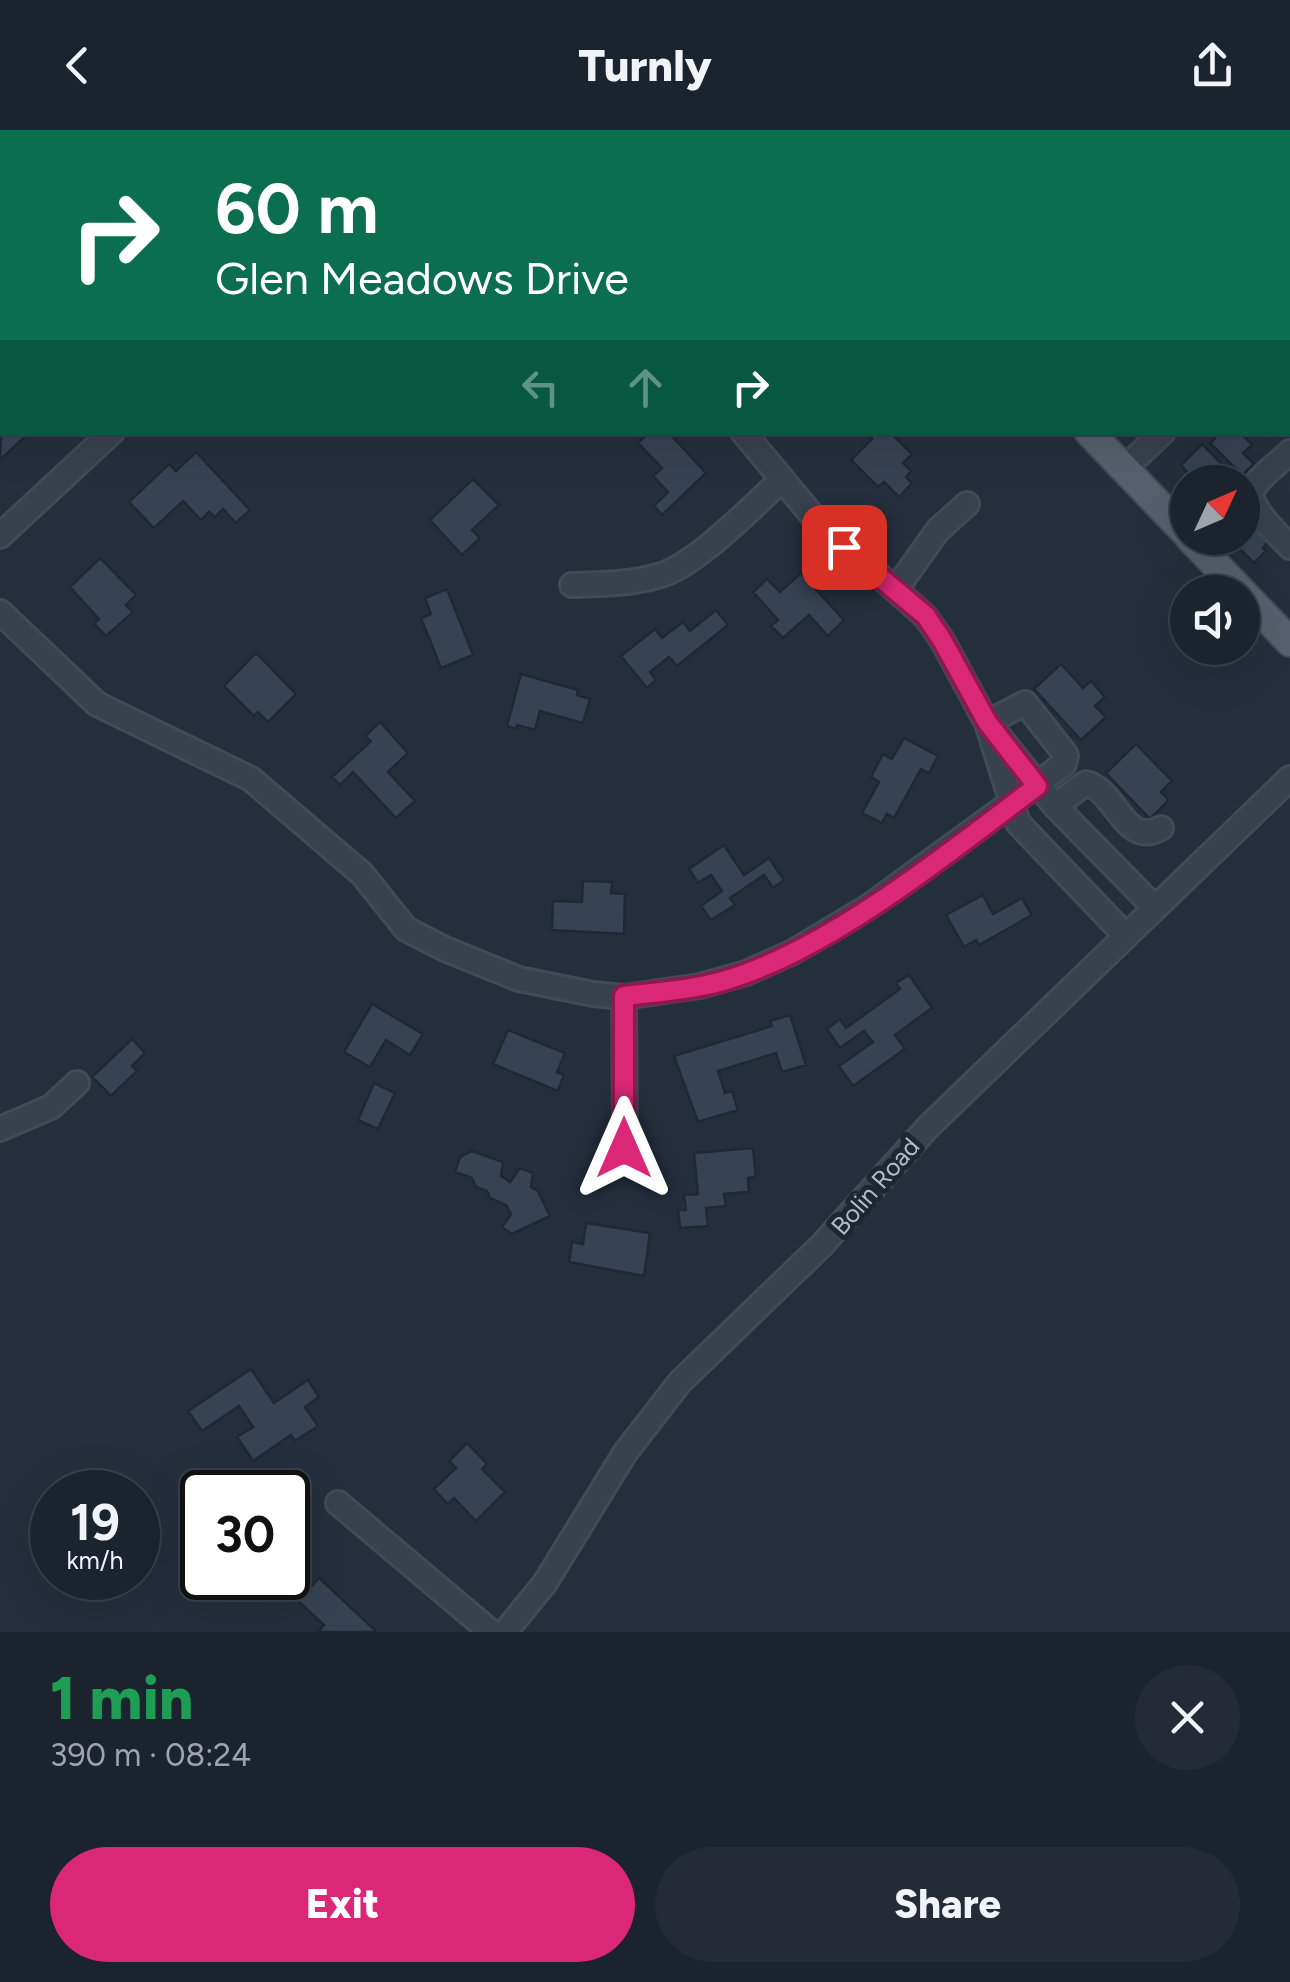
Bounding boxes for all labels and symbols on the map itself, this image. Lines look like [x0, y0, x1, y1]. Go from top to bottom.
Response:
north arrow [1170, 465, 1260, 555]
pin [802, 505, 887, 590]
position arrow [572, 1096, 676, 1200]
street label: Bolin Road [825, 1131, 925, 1241]
speed limit sign: 30 [180, 1470, 310, 1600]

